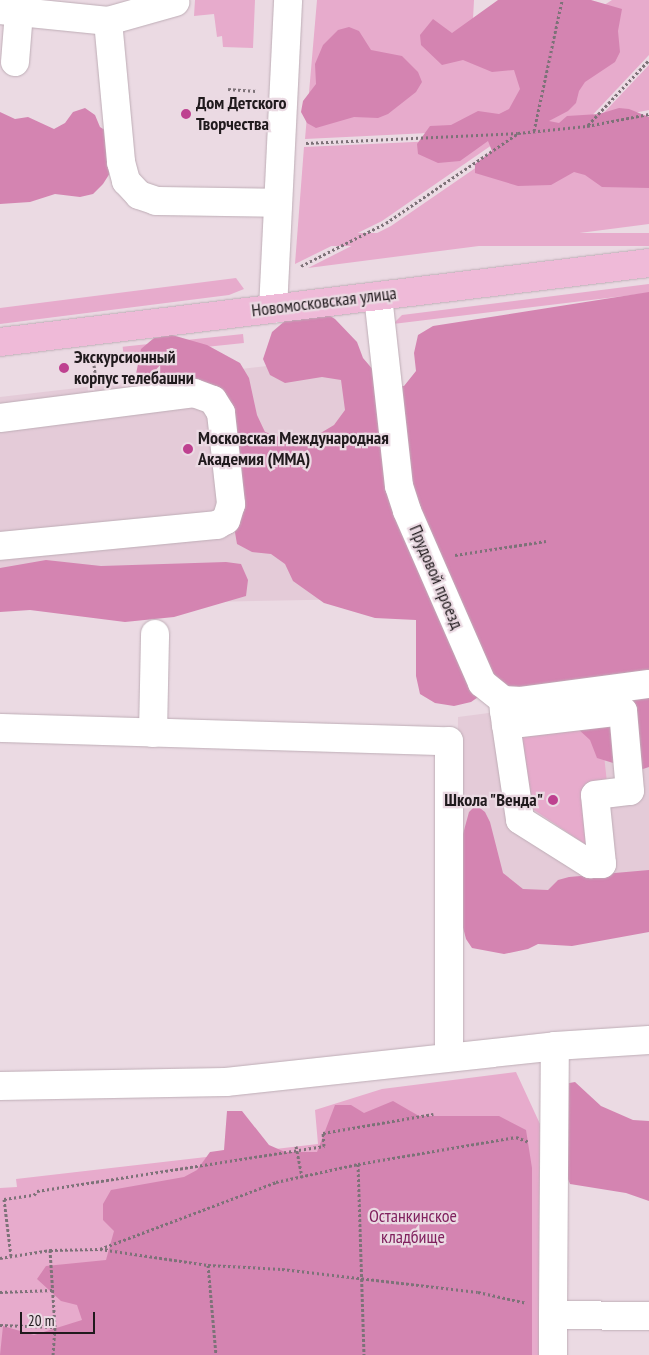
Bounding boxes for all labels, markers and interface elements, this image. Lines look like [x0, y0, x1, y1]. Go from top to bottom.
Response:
place label: Дом Детского Творчества [196, 93, 287, 136]
marker: Дом Детского Творчества [180, 108, 192, 120]
street label: Новомосковская улица [250, 282, 398, 322]
place label: Экскурсионный корпус телебашни [74, 347, 194, 389]
marker: Экскурсионный корпус телебашни [58, 362, 70, 374]
place label: Московская Международная Академия (ММА) [198, 428, 389, 470]
marker: Московская Международная Академия (ММА) [182, 443, 194, 455]
street label: Прудовой проезд [404, 522, 468, 632]
place label: Школа "Венда" [443, 789, 543, 811]
marker: Школа "Венда" [547, 794, 559, 806]
park label: Останкинское кладбище [369, 1206, 457, 1248]
scale bar [22, 1302, 98, 1334]
text: 20 m [28, 1311, 54, 1330]

